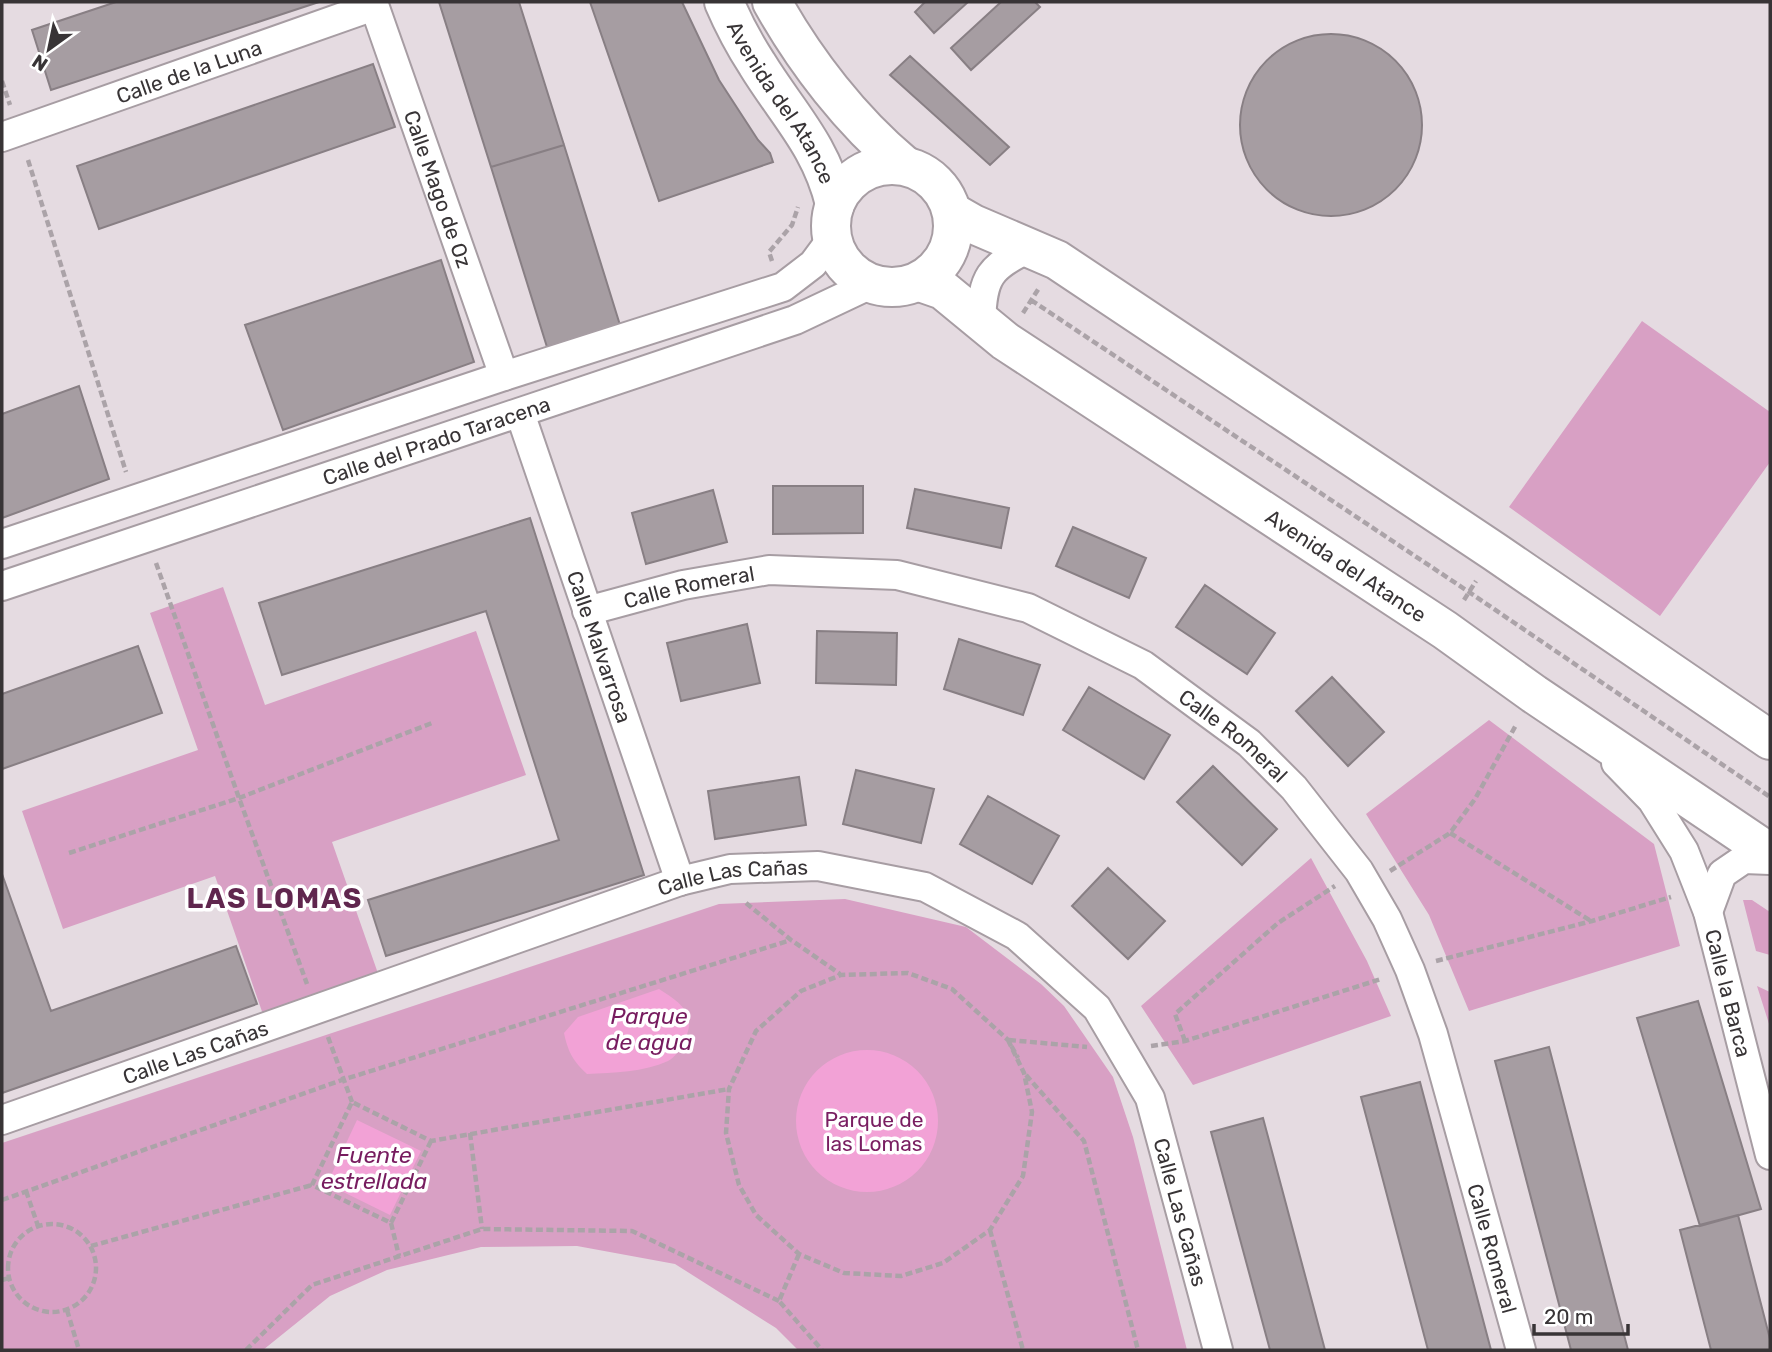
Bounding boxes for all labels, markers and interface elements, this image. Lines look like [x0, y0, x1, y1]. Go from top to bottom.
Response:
north arrow [14, 14, 84, 84]
street label: Avenida del Atance [722, 17, 840, 187]
street label: Calle de la Luna [113, 34, 265, 108]
text: N [28, 49, 52, 76]
street label: Calle Mago de Oz [399, 107, 478, 271]
street label: Calle del Prado Taracena [319, 391, 553, 490]
street label: Avenida del Atance [1261, 503, 1431, 627]
street label: Calle Romeral [621, 560, 756, 613]
street label: Calle Malvarrosa [562, 567, 637, 726]
street label: Calle Romeral [1174, 683, 1293, 787]
street label: Calle Las Cañas [654, 854, 808, 901]
district label: LAS LOMAS [187, 882, 363, 915]
street label: Calle la Barca [1700, 926, 1757, 1060]
water label: Parque de agua [606, 1002, 692, 1056]
street label: Calle Las Cañas [119, 1015, 271, 1089]
park label: Parque de las Lomas [825, 1107, 923, 1156]
street label: Calle Las Cañas [1149, 1135, 1213, 1289]
water label: Fuente estrellada [321, 1141, 427, 1195]
street label: Calle Romeral [1463, 1181, 1523, 1316]
scale bar [1534, 1292, 1628, 1336]
text: 20 m [1544, 1304, 1593, 1329]

